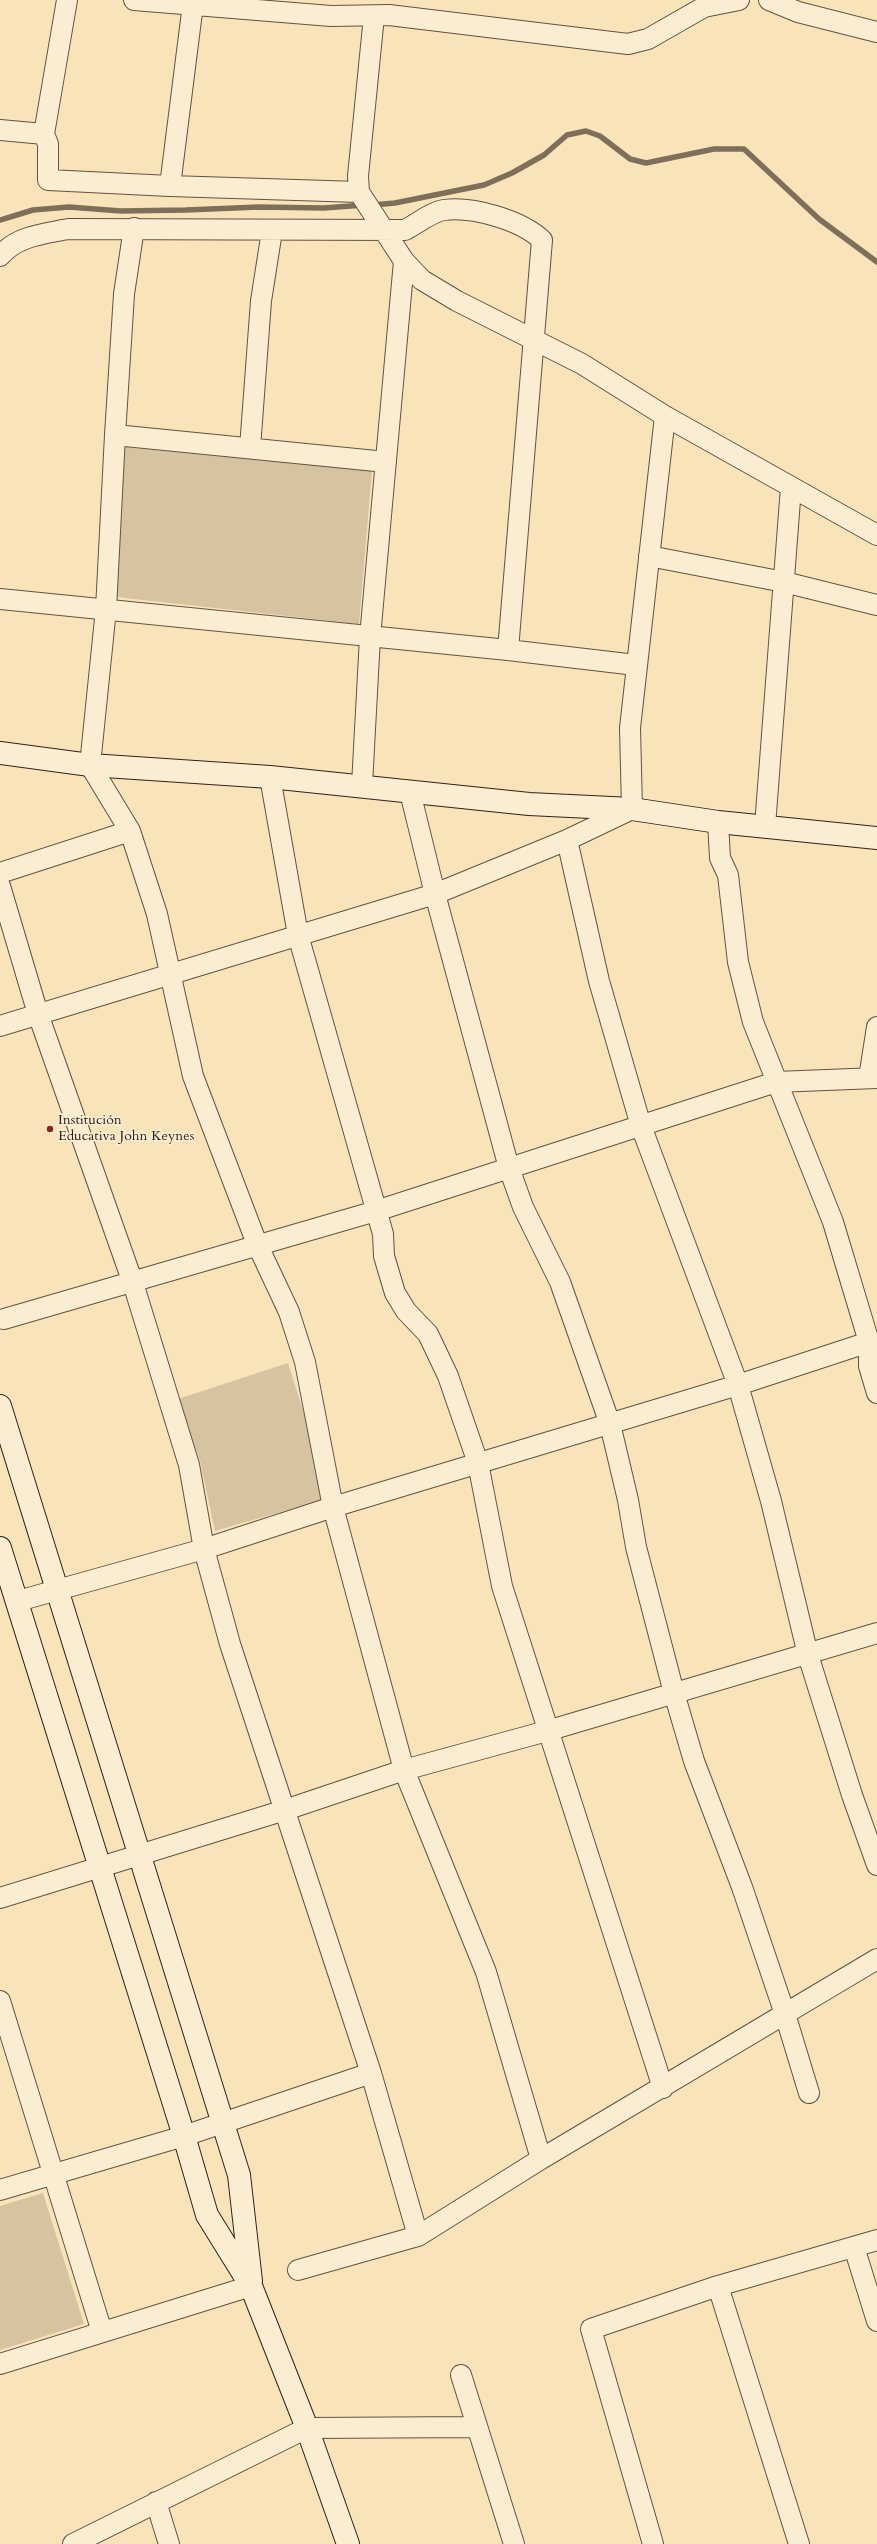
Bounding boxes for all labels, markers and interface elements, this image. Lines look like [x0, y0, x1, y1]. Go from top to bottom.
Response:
place label: Institución Educativa John Keynes [58, 1113, 194, 1146]
marker: Institución Educativa John Keynes [45, 1124, 55, 1134]

